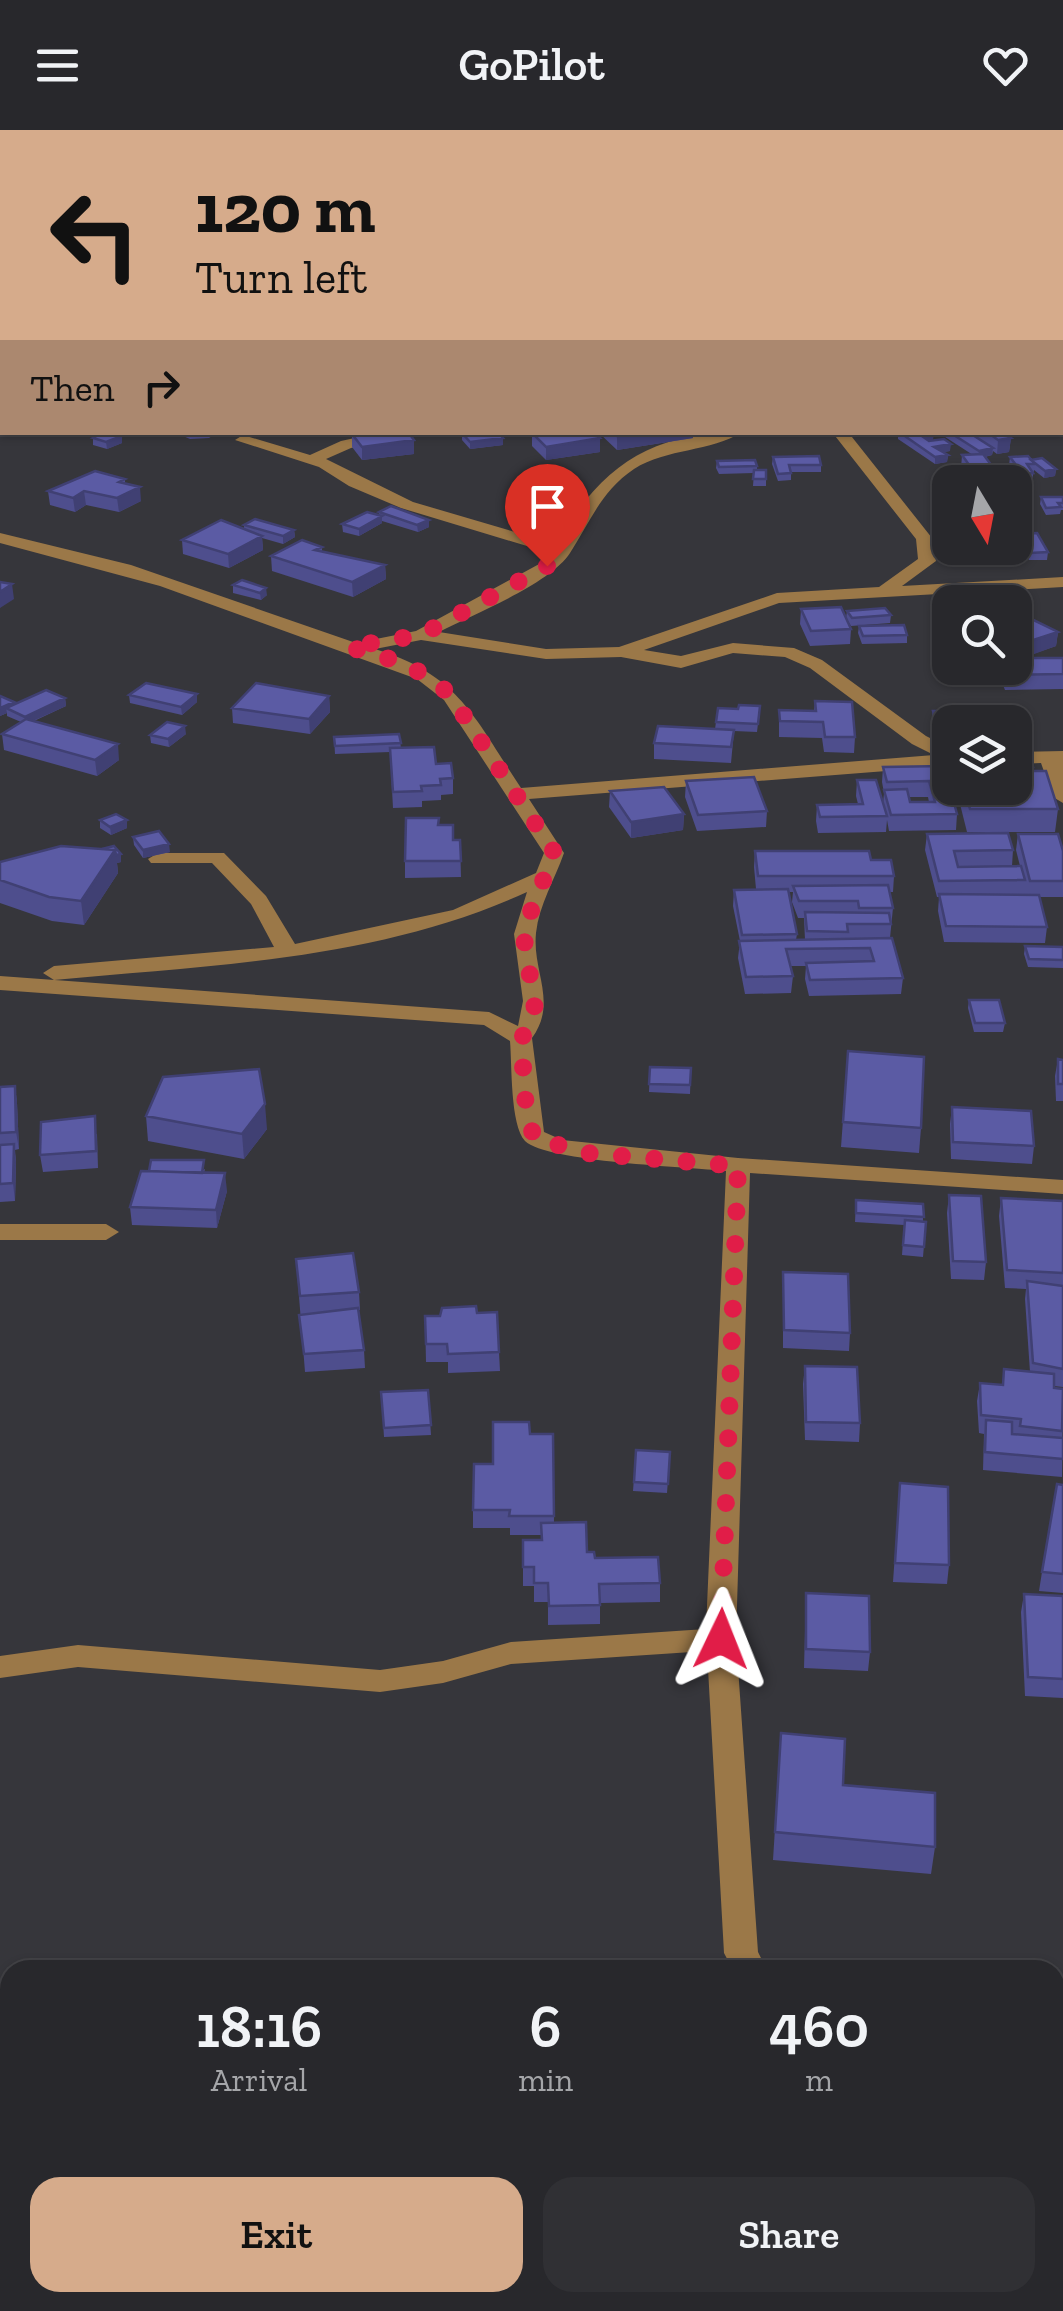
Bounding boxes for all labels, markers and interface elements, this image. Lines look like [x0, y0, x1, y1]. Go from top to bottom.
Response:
icon: menu [30, 38, 85, 93]
text: GoPilot [458, 38, 605, 92]
icon: heart [978, 38, 1033, 93]
text: 120 m [195, 166, 376, 250]
icon: left [30, 170, 160, 300]
text: Turn left [195, 251, 367, 305]
icon: right [134, 360, 189, 415]
text: Then [30, 365, 114, 411]
pin [505, 464, 590, 567]
north arrow [932, 465, 1032, 565]
map controls [932, 465, 1032, 805]
icon: arrive [520, 479, 575, 534]
button: search [932, 585, 1032, 685]
button: layers [932, 705, 1032, 805]
position arrow [669, 1587, 773, 1691]
text: 18:16 [196, 1990, 322, 2062]
text: 6 [530, 1990, 562, 2062]
text: 460 [769, 1990, 869, 2062]
text: Arrival [211, 2061, 307, 2099]
text: min [518, 2061, 573, 2099]
text: m [805, 2061, 833, 2099]
button: Exit [30, 2177, 523, 2292]
button: Share [543, 2177, 1035, 2292]

